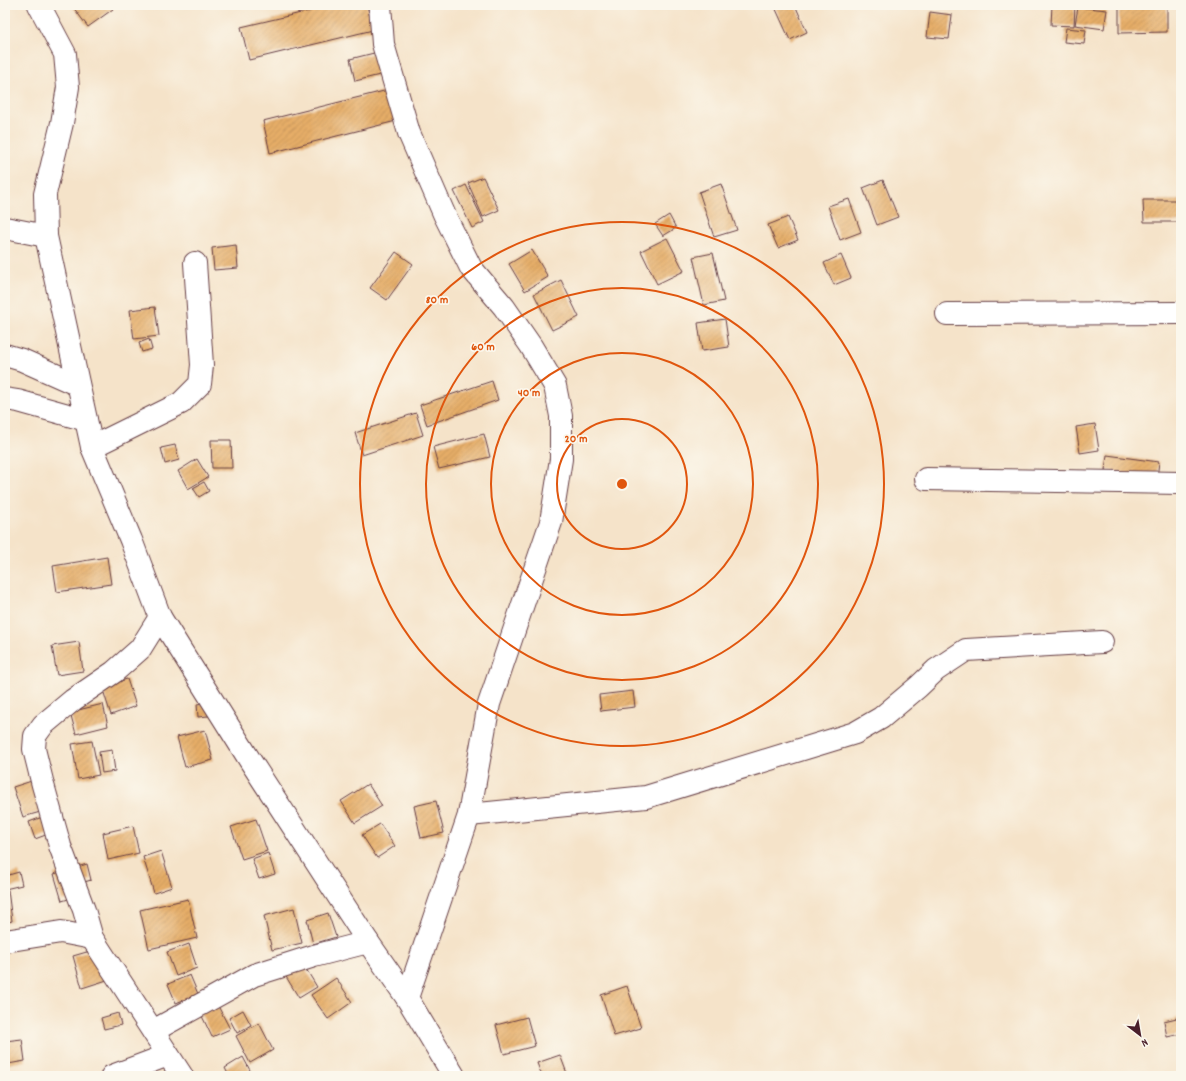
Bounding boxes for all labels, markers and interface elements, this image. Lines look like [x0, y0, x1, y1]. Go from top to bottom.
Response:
text: 80 m [426, 292, 448, 309]
text: 60 m [471, 339, 495, 356]
text: 40 m [518, 385, 540, 402]
text: 20 m [565, 431, 587, 448]
centre of rings [615, 477, 629, 491]
north arrow [1120, 1015, 1160, 1055]
text: N [1137, 1034, 1151, 1050]

